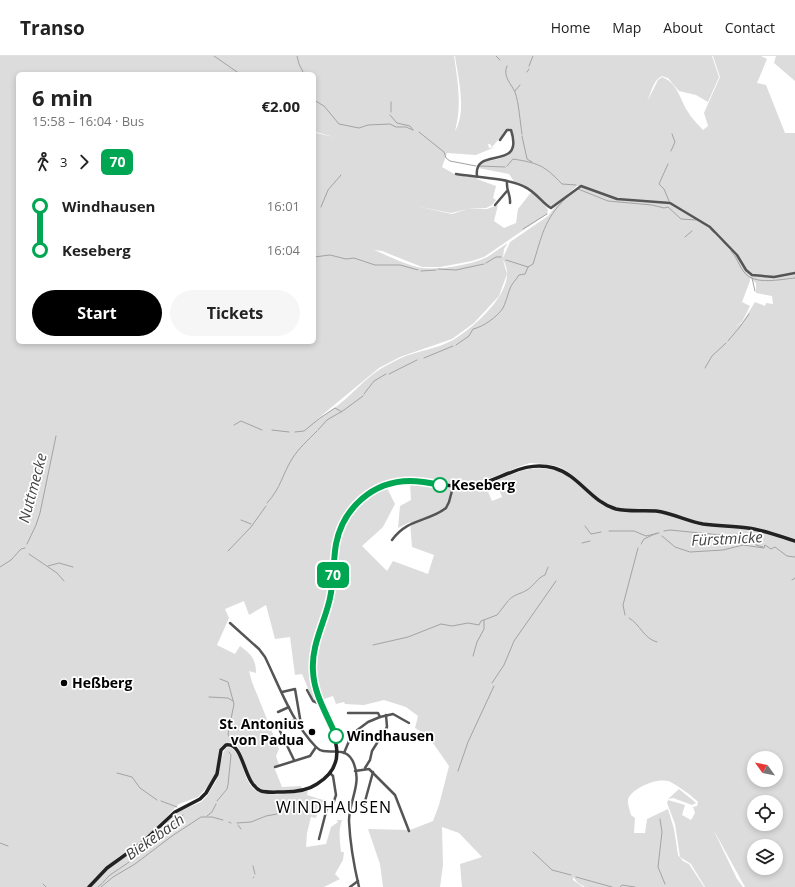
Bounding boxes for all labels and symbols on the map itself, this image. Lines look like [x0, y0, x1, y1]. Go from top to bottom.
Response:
water label: Nuttmecke [13, 450, 51, 525]
place label: Keseberg [451, 475, 515, 494]
marker: Keseberg [432, 477, 448, 493]
water label: Fürstmicke [691, 526, 764, 550]
line badge: 70 [315, 562, 351, 588]
place label: Heßberg [72, 673, 132, 692]
marker: Heßberg [59, 678, 69, 688]
place label: St. Antonius von Padua [219, 714, 304, 749]
place label: Windhausen [347, 726, 434, 745]
marker: St. Antonius von Padua [307, 727, 317, 737]
marker: Windhausen [328, 728, 344, 744]
north arrow [747, 751, 783, 787]
district label: WINDHAUSEN [276, 796, 392, 818]
water label: Biekebach [121, 809, 188, 864]

